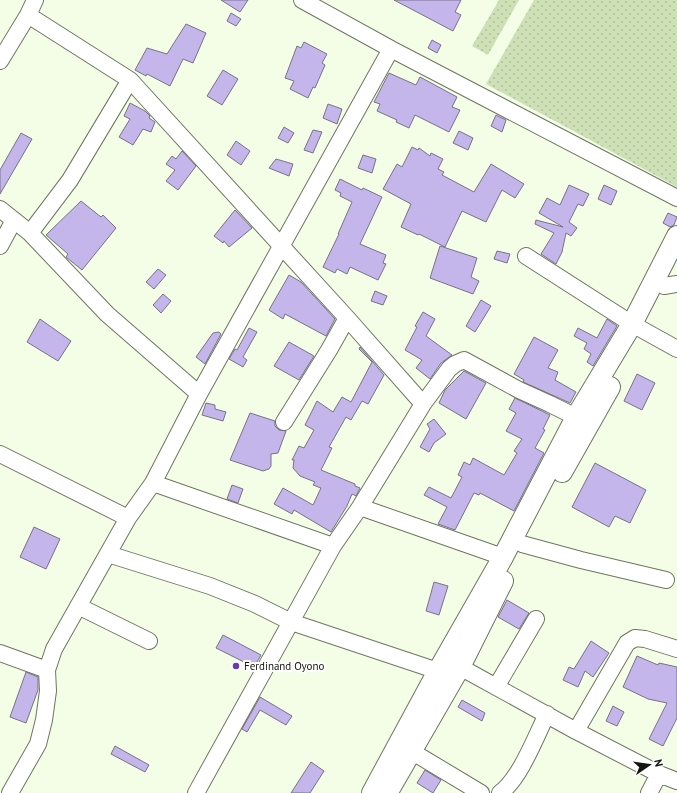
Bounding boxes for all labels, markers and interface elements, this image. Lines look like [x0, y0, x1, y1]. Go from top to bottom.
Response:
place label: Ferdinand Oyono [244, 659, 324, 673]
marker: Ferdinand Oyono [231, 661, 241, 671]
north arrow [629, 745, 669, 785]
text: N [651, 758, 666, 768]

